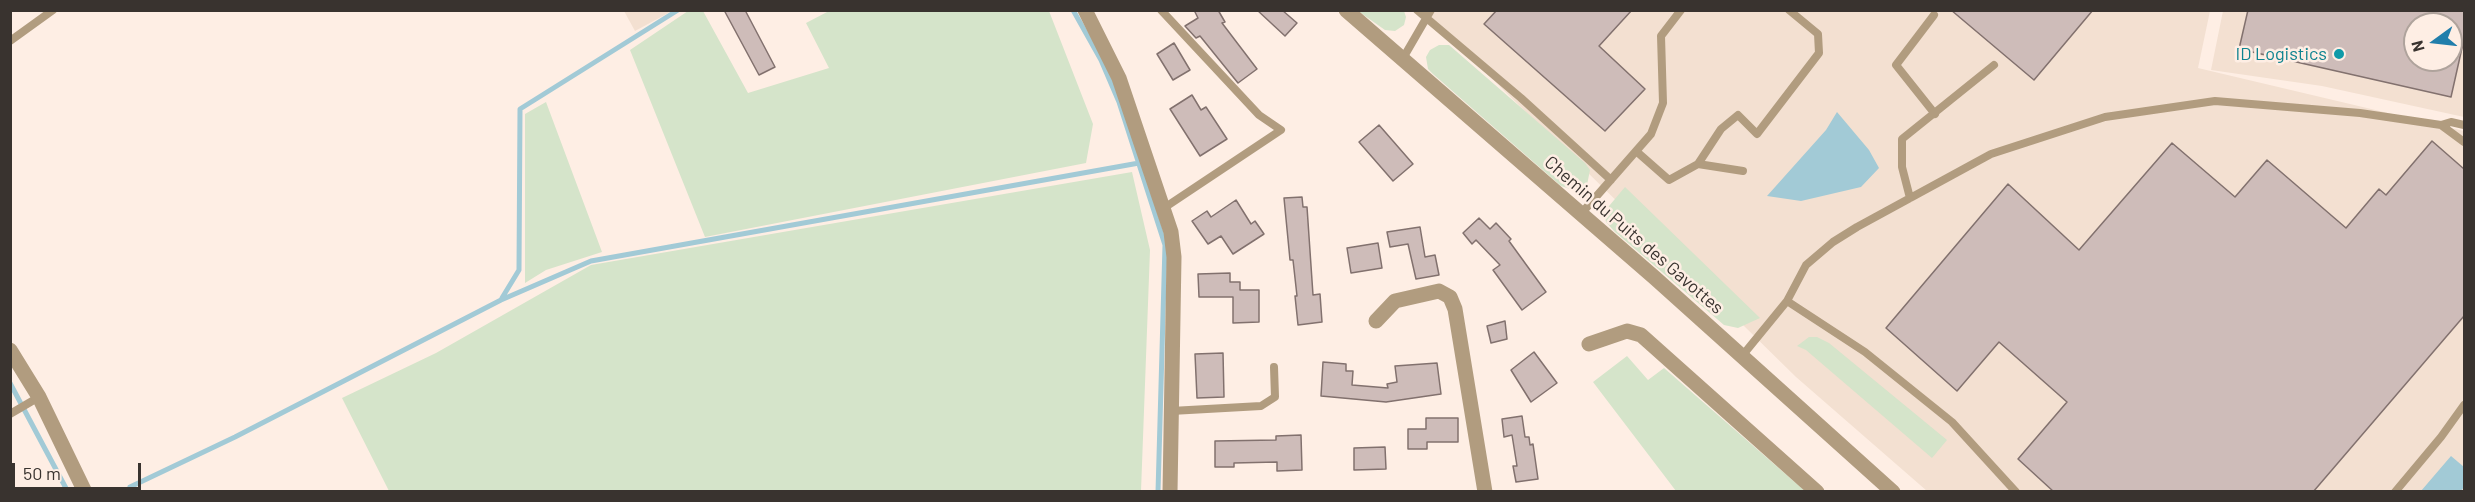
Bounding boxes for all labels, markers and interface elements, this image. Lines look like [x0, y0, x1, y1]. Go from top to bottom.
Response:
north arrow [2403, 12, 2463, 72]
text: N [2407, 39, 2428, 54]
place label: ID Logistics [2236, 43, 2327, 65]
marker: ID Logistics [2332, 47, 2346, 61]
street label: Chemin du Puits des Gavottes [1540, 151, 1728, 319]
scale bar [15, 451, 144, 489]
text: 50 m [23, 462, 61, 484]

